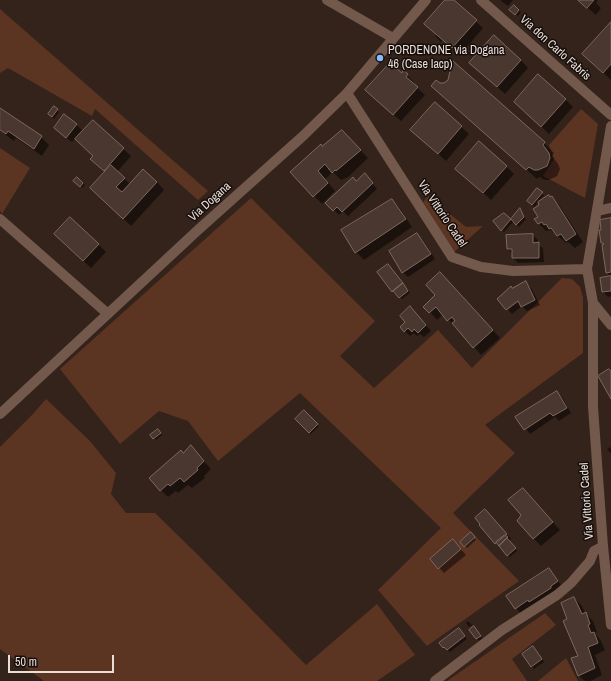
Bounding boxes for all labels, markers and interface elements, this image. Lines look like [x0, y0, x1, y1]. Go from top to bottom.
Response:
street label: Via don Carlo Fabris [517, 12, 593, 84]
place label: PORDENONE via Dogana 46 (Case Iacp) [388, 44, 504, 72]
marker: PORDENONE via Dogana 46 (Case Iacp) [375, 53, 385, 63]
street label: Via Vittorio Cadel [414, 178, 470, 250]
street label: Via Dogana [186, 179, 234, 225]
street label: Via Vittorio Cadel [577, 462, 597, 540]
scale bar [10, 647, 116, 673]
text: 50 m [15, 654, 37, 670]

